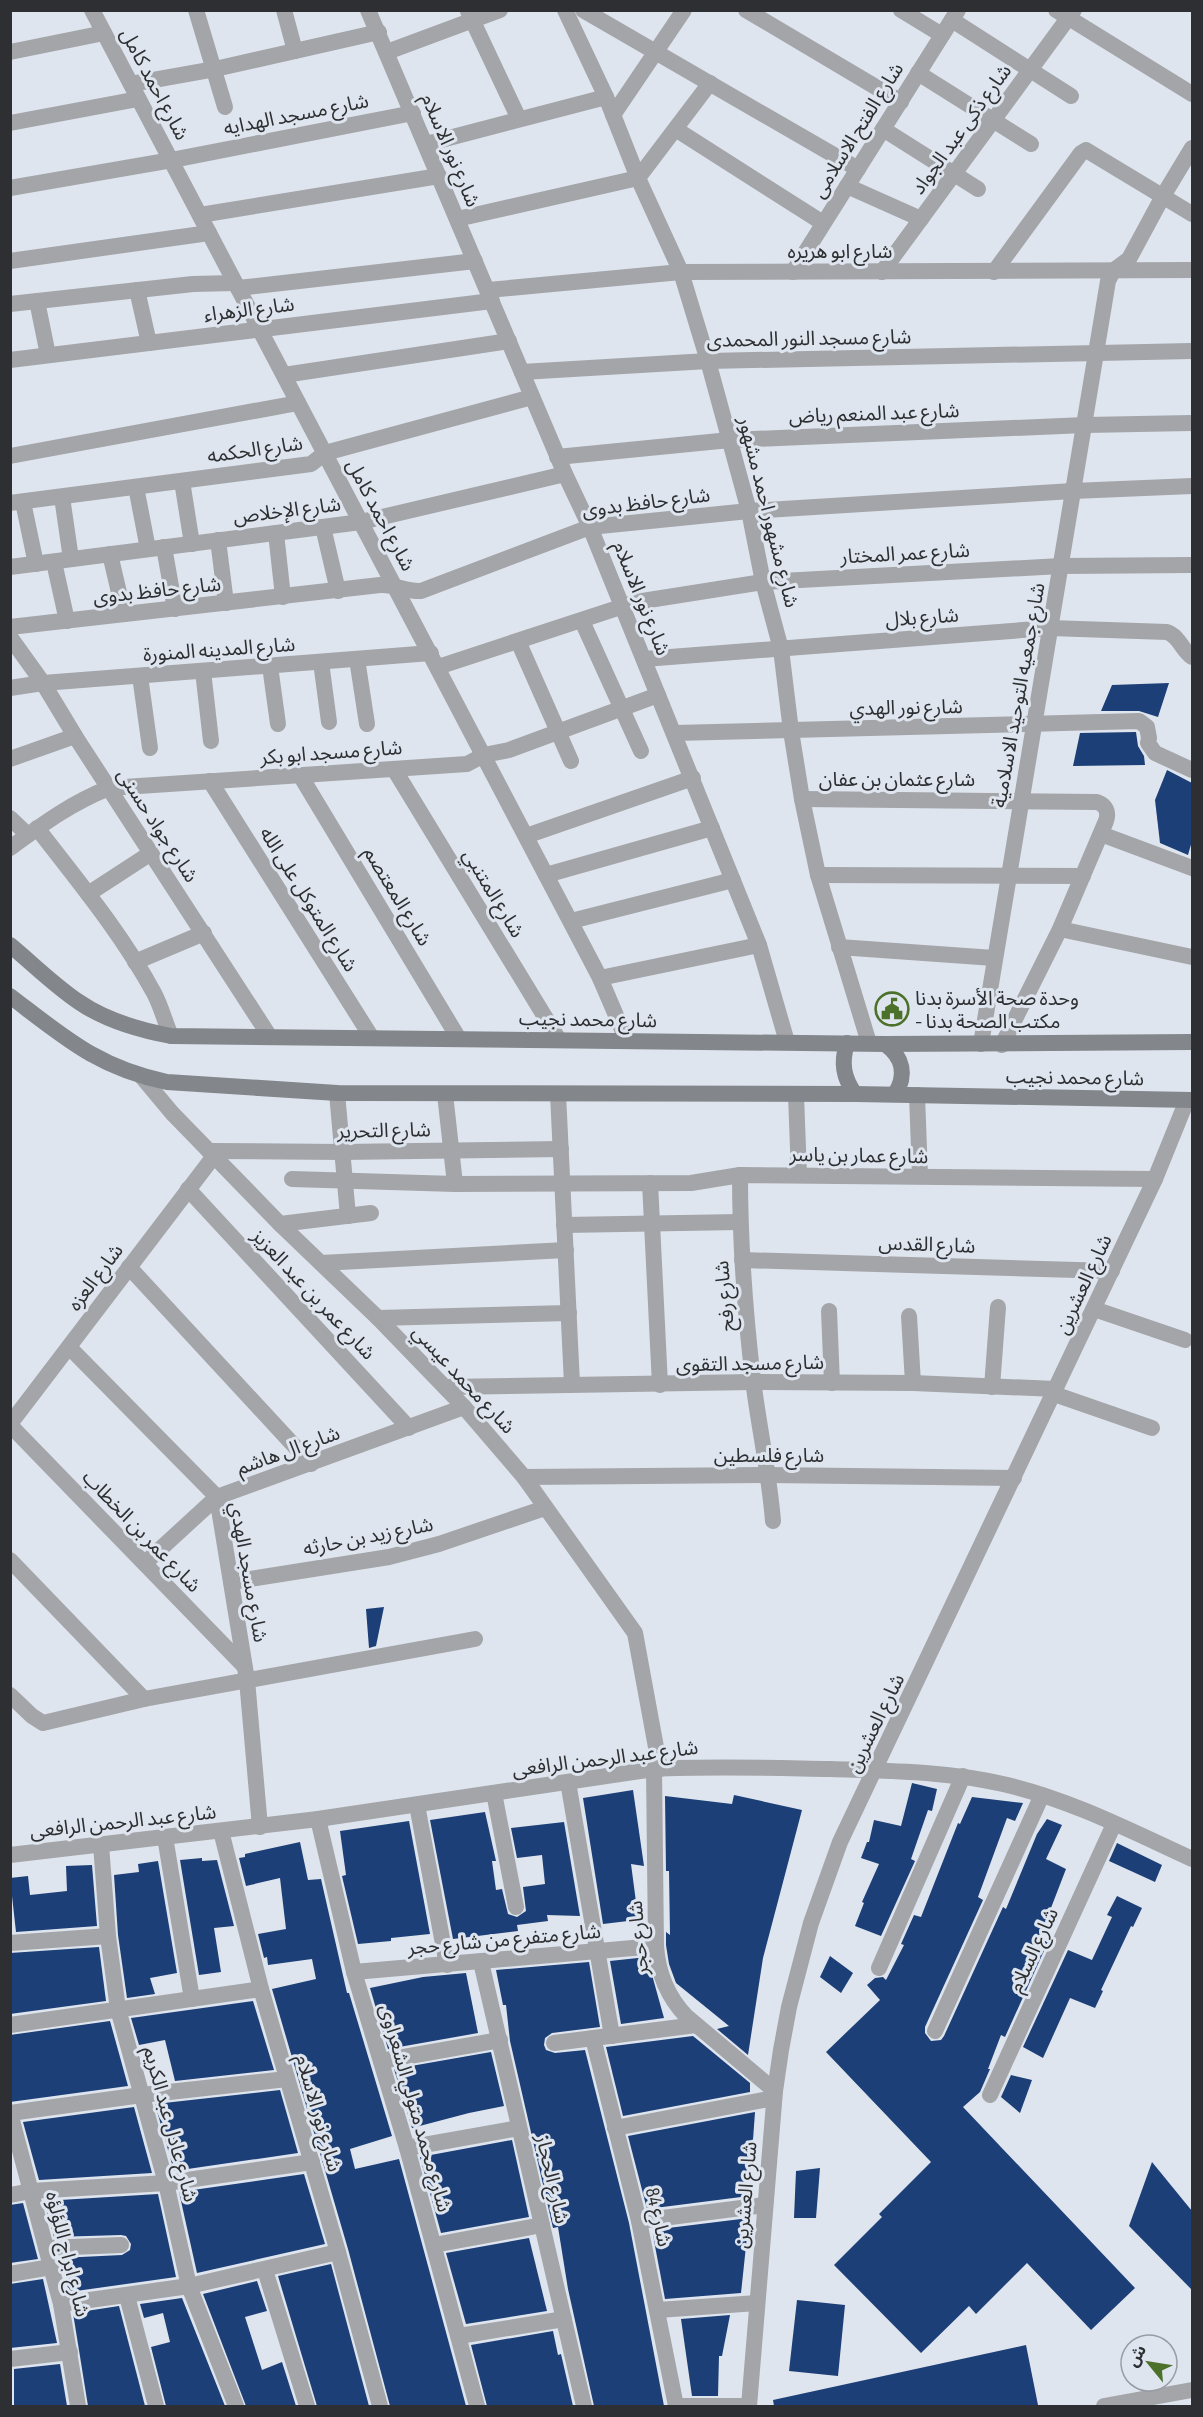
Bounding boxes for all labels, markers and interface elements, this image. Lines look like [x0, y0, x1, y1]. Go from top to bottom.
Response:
street label: شارع احمد كامل [113, 24, 194, 145]
street label: شارع الفتح الاسلامى [807, 58, 911, 204]
street label: شارع ذكى عبد الجواد [907, 60, 1019, 201]
street label: شارع مسجد الهدايه [222, 89, 371, 143]
street label: شارع نور الاسلام [414, 90, 485, 212]
street label: شارع ابو هريره [788, 240, 892, 266]
street label: شارع الزهراء [202, 293, 296, 329]
street label: شارع مسجد النور المحمدى [706, 325, 912, 355]
street label: شارع عبد المنعم رياض [788, 399, 960, 431]
street label: شارع مشهور احمد مشهور [730, 413, 803, 611]
street label: شارع الحكمه [206, 431, 305, 471]
street label: شارع احمد كامل [339, 455, 420, 576]
street label: شارع حافظ بدوى [581, 483, 712, 525]
street label: شارع الإخلاص [232, 492, 343, 531]
street label: شارع نور الاسلام [605, 538, 675, 660]
street label: شارع عمر المختار [839, 539, 971, 571]
street label: شارع حافظ بدوى [92, 572, 223, 612]
street label: شارع جمعيه التوحيد الاسلامية [987, 581, 1053, 810]
street label: شارع بلال [885, 603, 960, 635]
street label: شارع المدينه المنورة [142, 633, 296, 669]
street label: شارع نور الهدي [849, 695, 963, 724]
street label: شارع مسجد ابو بكر [258, 736, 403, 772]
street label: شارع جواد حسنى [110, 764, 203, 888]
street label: شارع عثمان بن عفان [819, 768, 975, 794]
street label: شارع المتوكل على الله [252, 823, 362, 977]
street label: شارع المعتصم [356, 842, 436, 952]
street label: شارع المتنبي [455, 845, 529, 944]
place label: وحدة صحة الأسرة بدنا - مكتب الصحة بدنا [915, 987, 1079, 1034]
public building icon: وحدة صحة الأسرة بدنا - مكتب الصحة بدنا [874, 991, 910, 1027]
street label: شارع محمد نجيب [519, 1007, 657, 1035]
street label: شارع محمد نجيب [1006, 1065, 1144, 1093]
street label: شارع التحرير [336, 1118, 431, 1146]
street label: شارع عمار بن ياسر [788, 1143, 929, 1171]
street label: شارع عمر بن عبد العزيز [244, 1223, 380, 1367]
street label: شارع القدس [878, 1231, 976, 1261]
street label: شارع العشرين [1050, 1231, 1119, 1339]
street label: شارع العزه [63, 1239, 130, 1317]
street label: شارع رفح [710, 1259, 742, 1332]
street label: شارع محمد عيسي [405, 1320, 520, 1441]
street label: شارع مسجد التقوى [676, 1351, 824, 1379]
street label: شارع ال هاشم [233, 1421, 344, 1483]
street label: شارع فلسطين [714, 1444, 824, 1470]
street label: شارع عمر بن الخطاب [75, 1466, 206, 1599]
street label: شارع مسجد الهدي [221, 1500, 272, 1645]
street label: شارع زيد بن حارثه [301, 1513, 436, 1563]
street label: شارع العشرين [842, 1670, 912, 1778]
street label: شارع عبد الرحمن الرافعى [511, 1736, 700, 1784]
street label: شارع عبد الرحمن الرافعى [29, 1800, 218, 1846]
street label: شارع حجر [624, 1900, 656, 1977]
street label: شارع السلام [1004, 1904, 1066, 1997]
street label: شارع متفرع من شارع حجر [405, 1920, 602, 1962]
street label: شارع محمد متولي الشعراوى [371, 2002, 456, 2216]
street label: شارع عادل عبد الكريم [136, 2044, 202, 2205]
street label: شارع نور الاسلام [288, 2052, 346, 2175]
street label: شارع الحجاز [528, 2131, 574, 2227]
street label: شارع العشرين [729, 2141, 765, 2250]
street label: شارع 84 [638, 2185, 676, 2249]
street label: شارع ابراج اللؤلؤه [38, 2189, 94, 2320]
north arrow [1119, 2333, 1179, 2393]
text: ش [1124, 2342, 1151, 2370]

